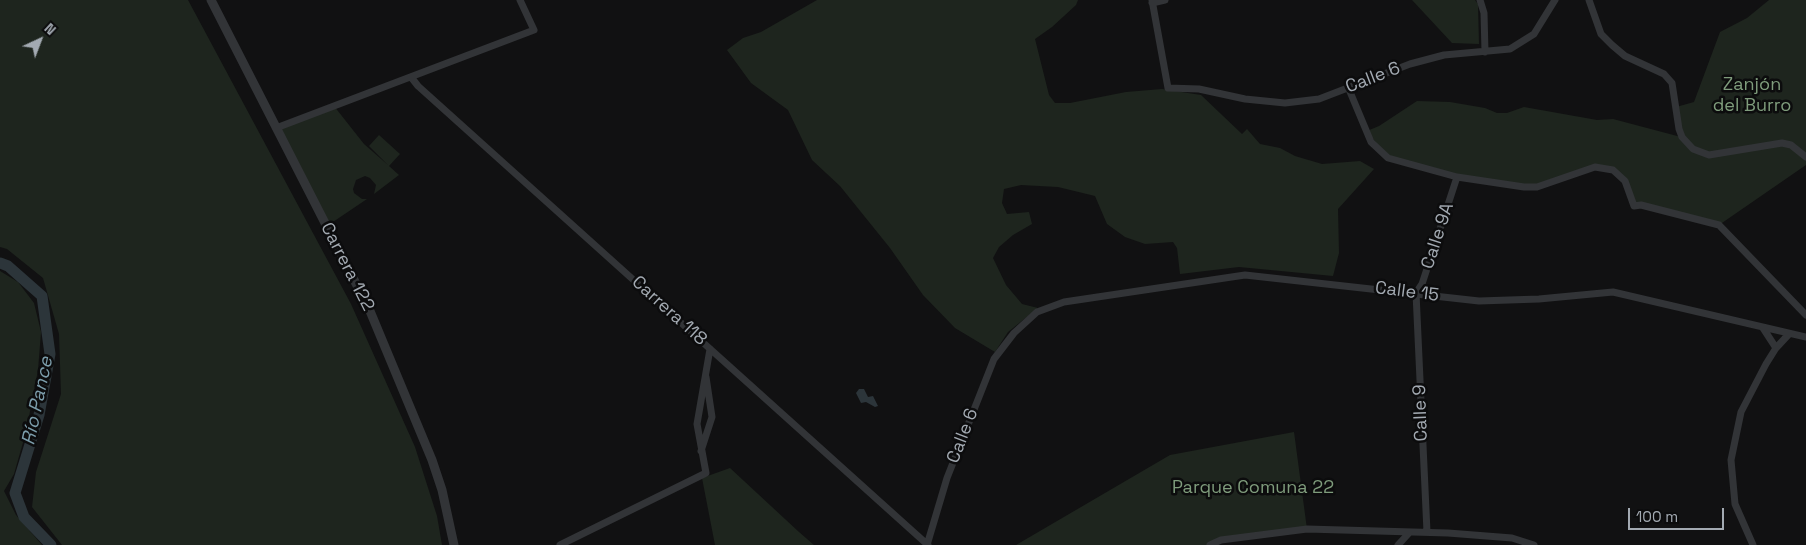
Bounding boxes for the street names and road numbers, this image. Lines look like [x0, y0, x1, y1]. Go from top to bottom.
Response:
street label: Calle 6 [1343, 58, 1403, 98]
street label: Calle 9A [1417, 200, 1459, 272]
street label: Carrera 122 [315, 219, 379, 315]
street label: Carrera 118 [627, 272, 711, 350]
street label: Calle 15 [1374, 277, 1440, 307]
street label: Calle 9 [1409, 384, 1433, 442]
street label: Calle 6 [943, 406, 983, 466]

